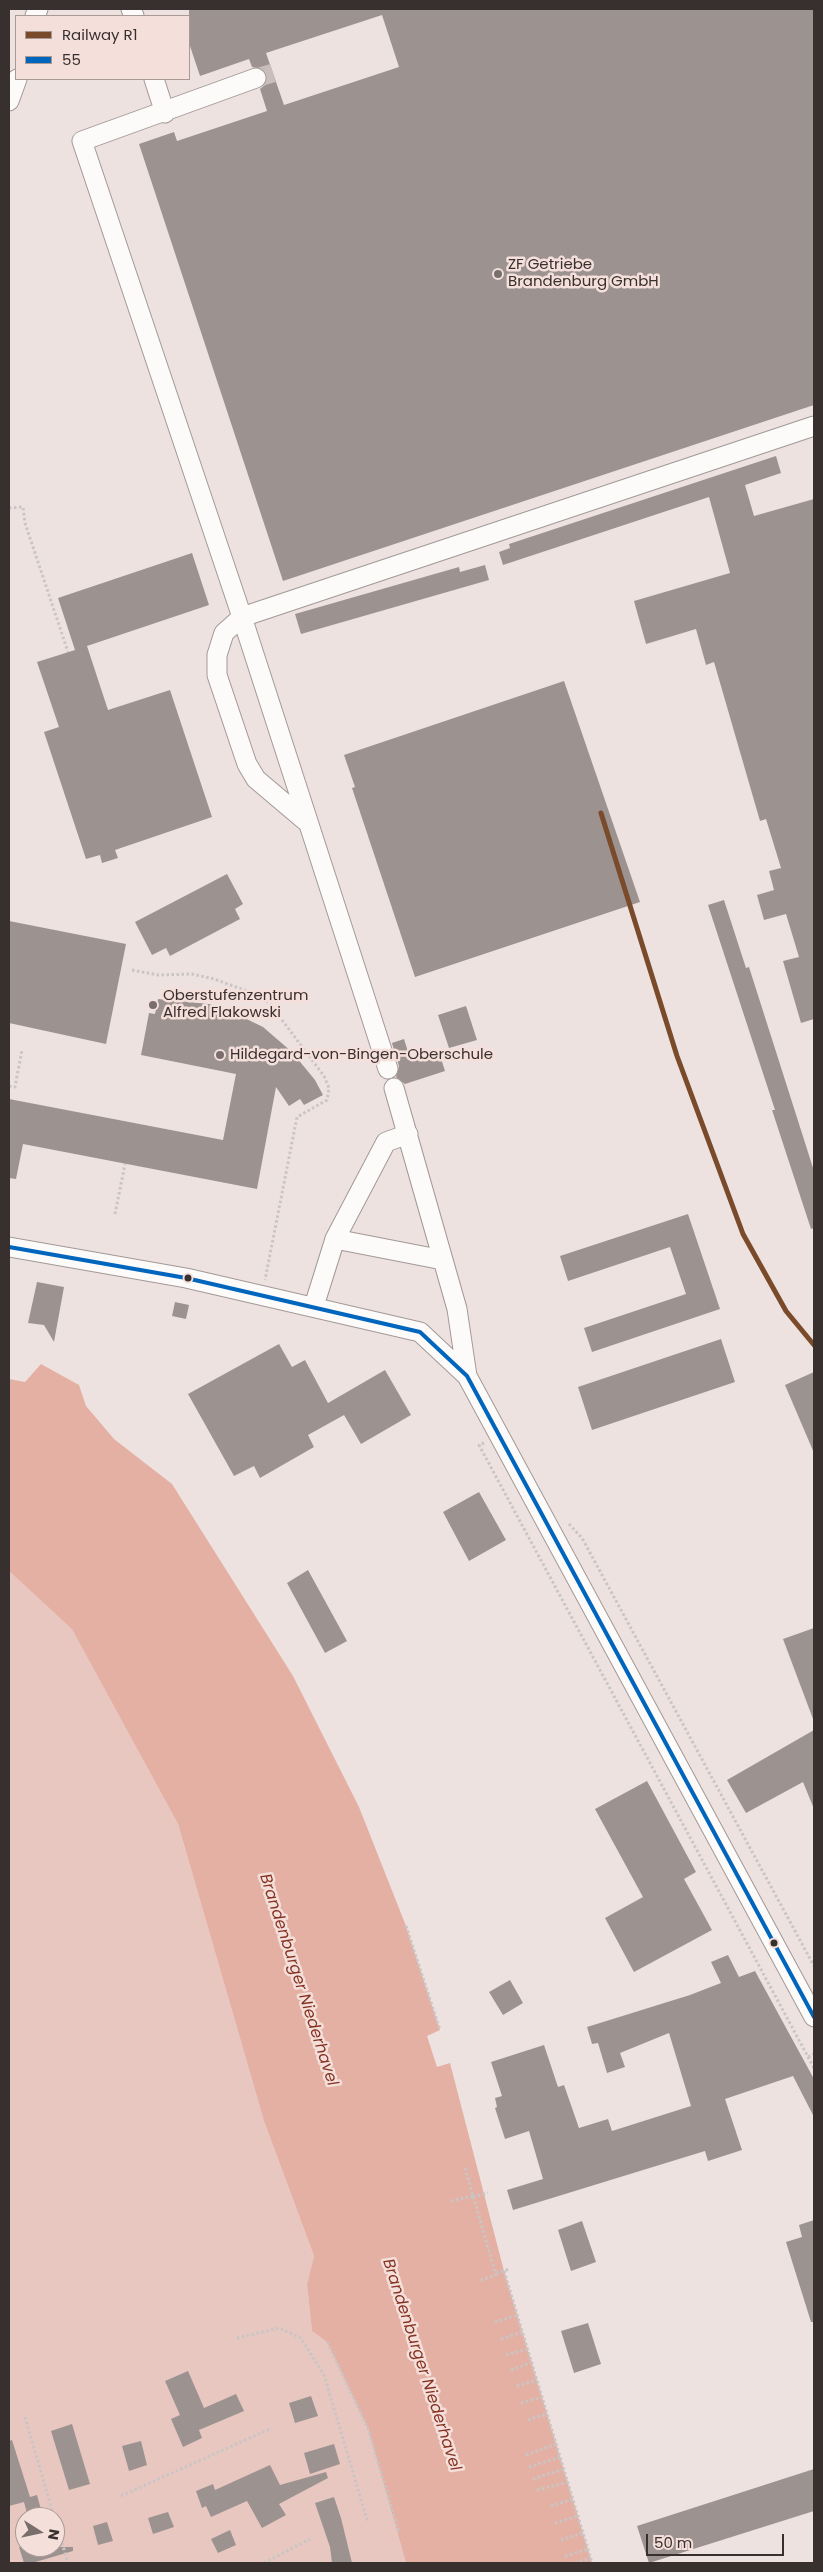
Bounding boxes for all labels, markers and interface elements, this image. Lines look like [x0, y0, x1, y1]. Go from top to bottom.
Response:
legend [15, 15, 190, 80]
text: Railway R1 [62, 24, 137, 45]
text: 55 [62, 49, 81, 70]
place label: ZF Getriebe Brandenburg GmbH [508, 256, 659, 291]
marker: ZF Getriebe Brandenburg GmbH [492, 268, 504, 280]
place label: Oberstufenzentrum Alfred Flakowski [163, 987, 308, 1022]
marker: Oberstufenzentrum Alfred Flakowski [147, 999, 159, 1011]
place label: Hildegard-von-Bingen-Oberschule [230, 1046, 493, 1064]
marker: Hildegard-von-Bingen-Oberschule [214, 1049, 226, 1061]
unlabelled marker [183, 1273, 193, 1283]
water label: Brandenburger Niederhavel [255, 1871, 341, 2089]
unlabelled marker [769, 1938, 779, 1948]
water label: Brandenburger Niederhavel [378, 2256, 464, 2474]
north arrow [15, 2507, 65, 2557]
scale bar [648, 2524, 786, 2556]
text: N [43, 2528, 65, 2541]
text: 50 m [654, 2532, 692, 2553]

